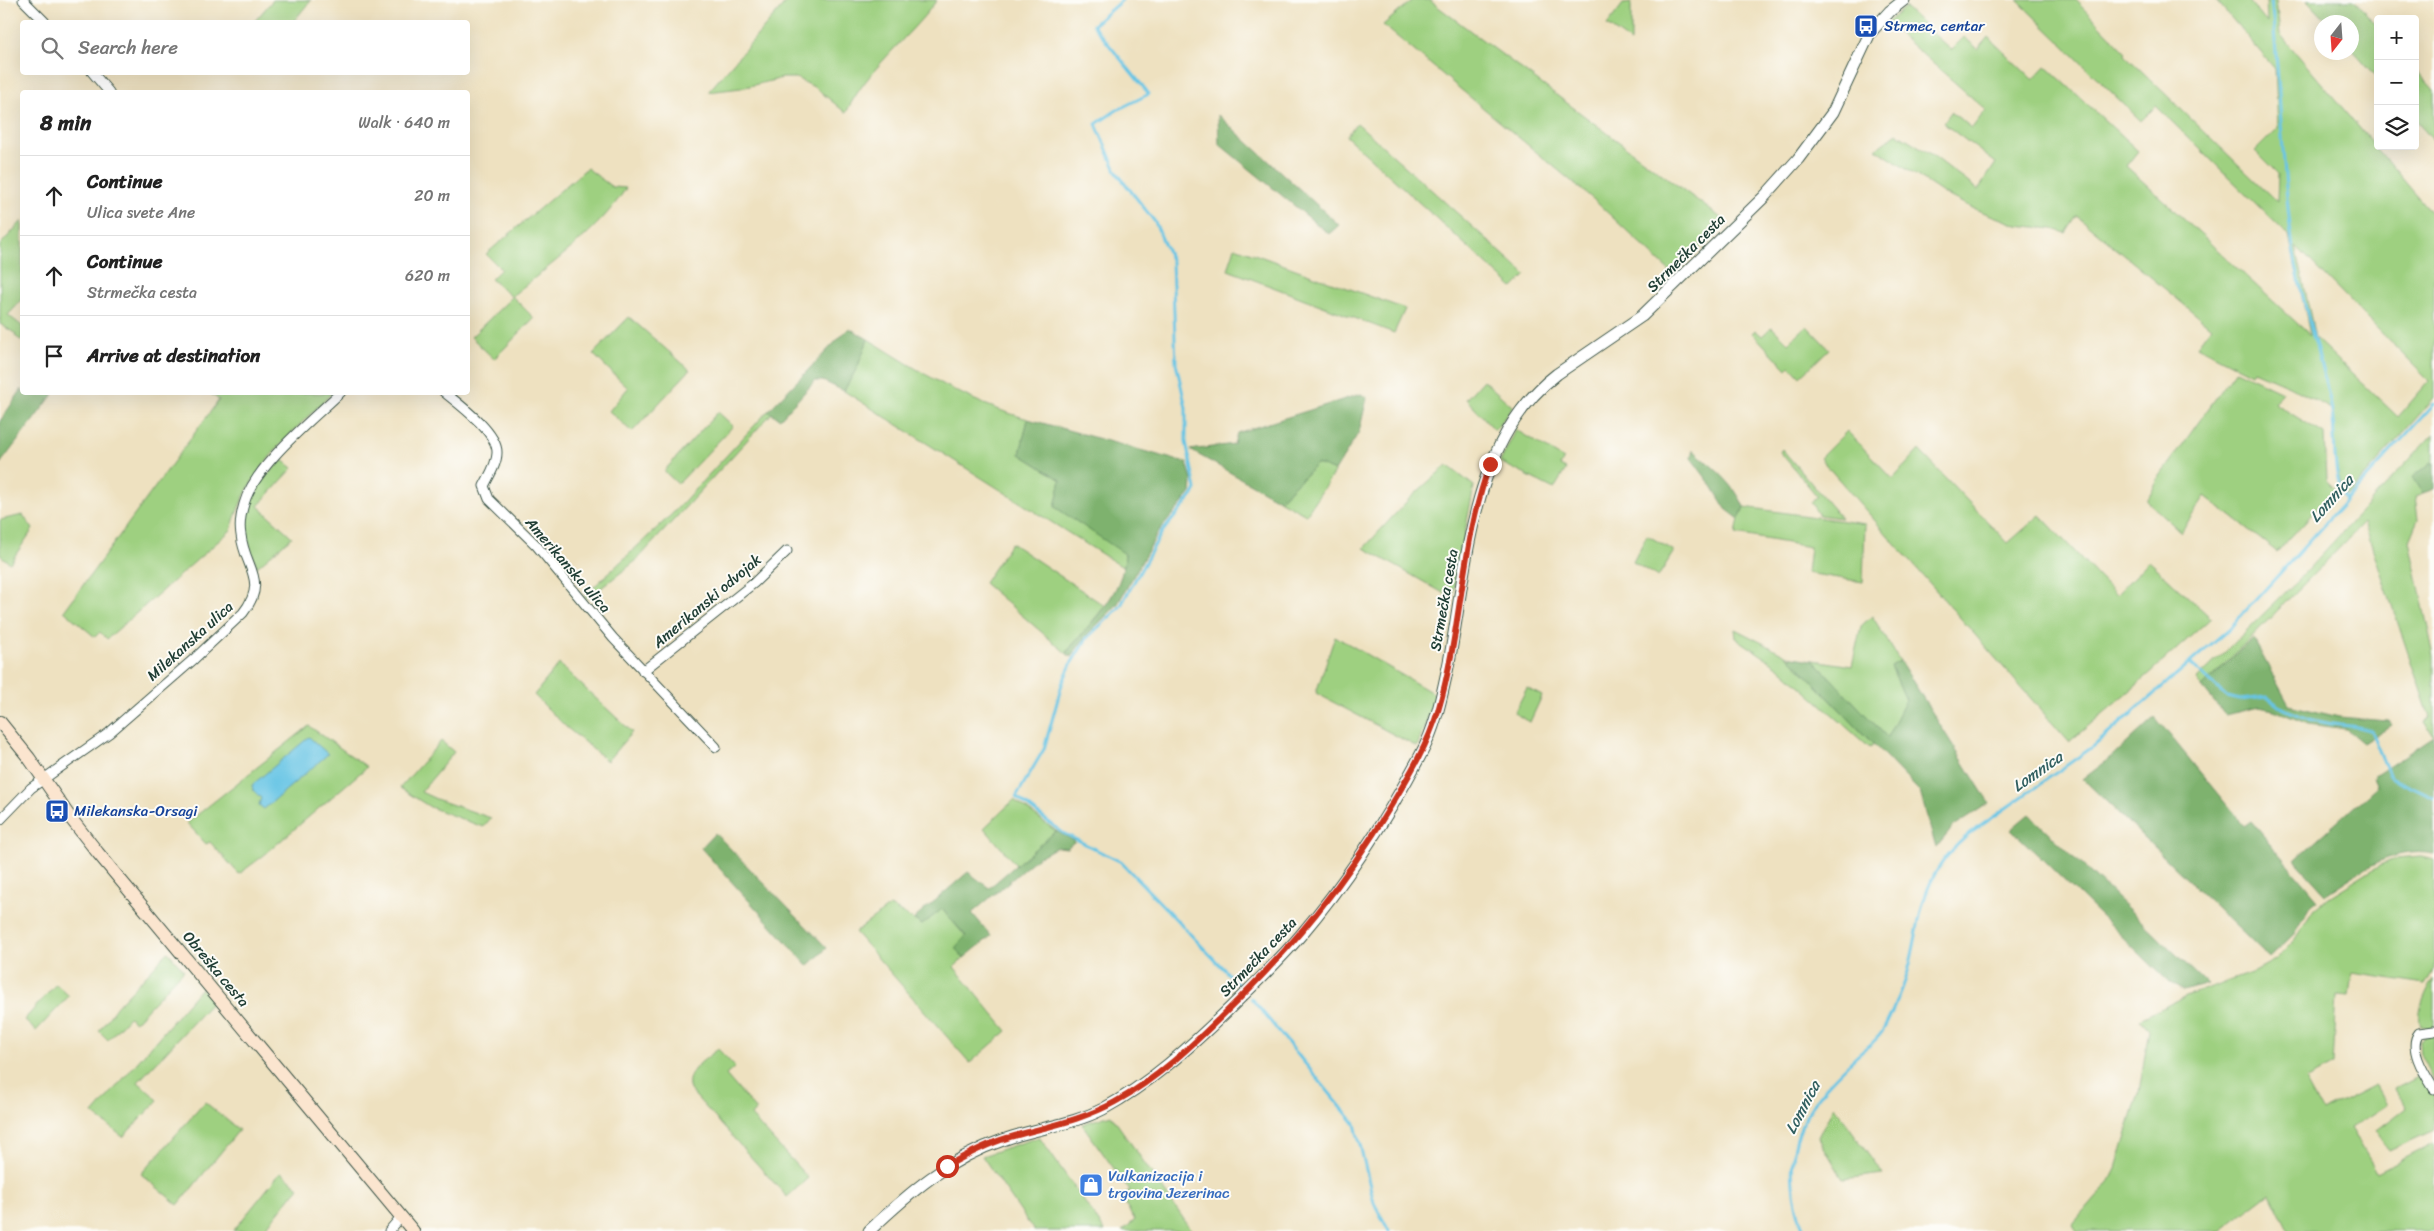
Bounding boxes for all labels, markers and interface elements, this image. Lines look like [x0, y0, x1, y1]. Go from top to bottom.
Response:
bus stop icon: Strmec, centar [1853, 13, 1879, 39]
place label: Strmec, centar [1884, 13, 1985, 39]
north arrow [2314, 15, 2359, 60]
map controls [2374, 15, 2419, 150]
button: + [2374, 15, 2419, 60]
search box [20, 20, 470, 75]
text: Search here [78, 31, 178, 64]
icon: search [38, 34, 66, 62]
button: − [2374, 60, 2419, 105]
text: 8 min [40, 104, 91, 142]
button: layers [2374, 105, 2419, 150]
text: Walk · 640 m [358, 108, 450, 137]
text: Continue [87, 165, 163, 198]
text: 20 m [414, 181, 450, 210]
icon: ahead [40, 182, 68, 210]
text: Ulica svete Ane [87, 198, 195, 227]
street label: Strmečka cesta [1640, 207, 1732, 299]
text: Continue [87, 245, 163, 278]
text: 620 m [405, 261, 450, 290]
icon: ahead [40, 262, 68, 290]
text: Strmečka cesta [87, 278, 197, 307]
text: Arrive at destination [87, 339, 260, 372]
icon: arrive [40, 342, 68, 370]
route end [1479, 453, 1502, 476]
water label: Lomnica [2302, 466, 2362, 529]
street label: Amerikanska ulica [518, 510, 618, 619]
street label: Strmečka cesta [1422, 546, 1466, 653]
street label: Amerikanski odvojak [646, 547, 768, 655]
street label: Milekanska ulica [141, 594, 240, 687]
water label: Lomnica [2006, 742, 2071, 800]
bus stop icon: Milekanska-Orsagi [44, 798, 70, 824]
place label: Milekanska-Orsagi [74, 798, 198, 824]
street label: Strmečka cesta [1213, 911, 1304, 1003]
street label: Obreška cesta [176, 925, 256, 1013]
water label: Lomnica [1776, 1074, 1830, 1139]
route start [936, 1155, 959, 1178]
place label: Vulkanizacija i trgovina Jezerinac [1108, 1163, 1230, 1206]
shop icon: Vulkanizacija i trgovina Jezerinac [1078, 1172, 1104, 1198]

